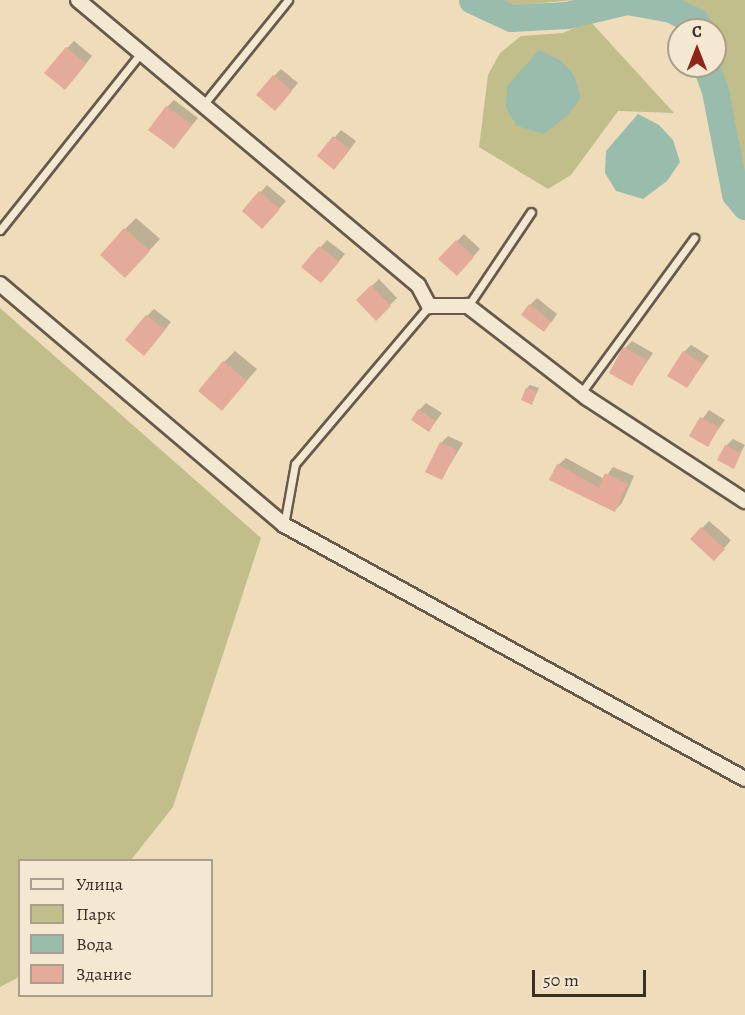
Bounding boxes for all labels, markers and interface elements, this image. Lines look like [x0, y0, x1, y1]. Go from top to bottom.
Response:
north arrow [667, 18, 727, 78]
text: С [692, 21, 702, 43]
legend [18, 859, 213, 997]
text: Улица [76, 872, 123, 896]
text: Парк [76, 902, 116, 926]
text: Вода [76, 932, 113, 956]
scale bar [535, 958, 649, 996]
text: Здание [76, 962, 132, 986]
text: 50 m [543, 968, 579, 992]

